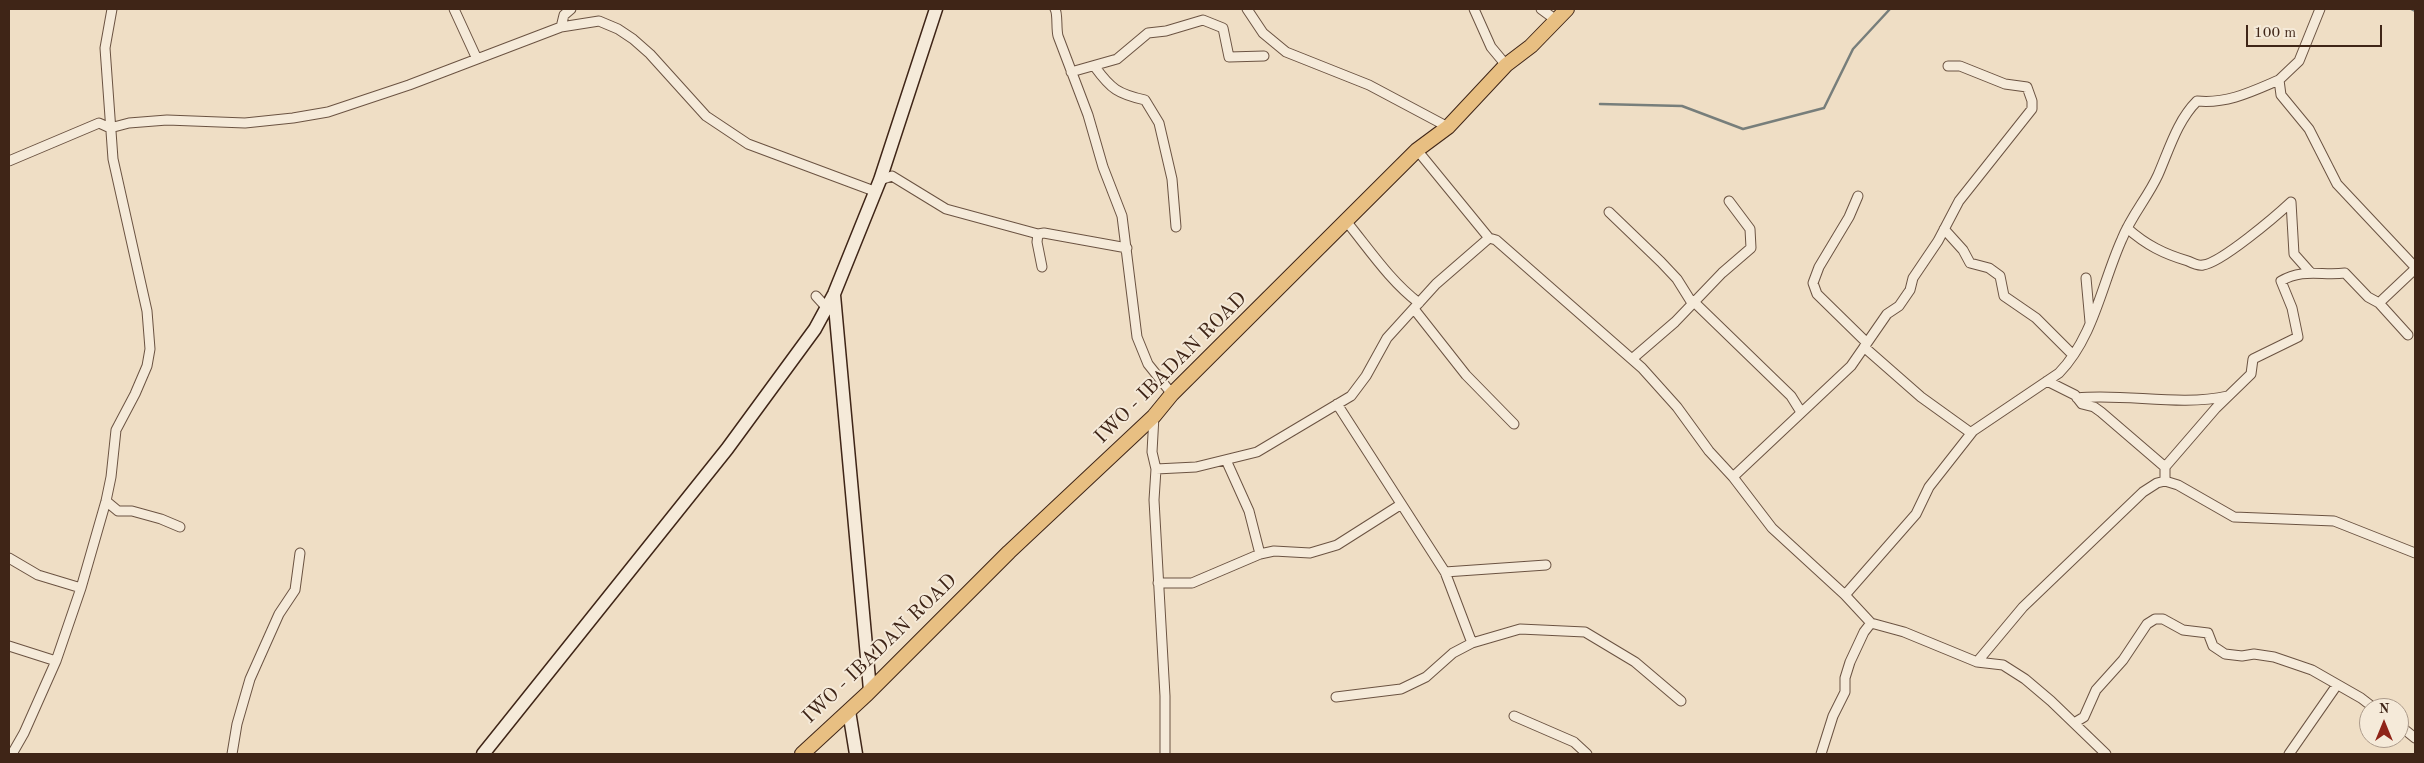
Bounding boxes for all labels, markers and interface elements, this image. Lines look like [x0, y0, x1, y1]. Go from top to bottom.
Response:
scale bar [2249, 15, 2385, 47]
text: 100 m [2254, 26, 2296, 41]
street label: IWO - IBADAN ROAD [1090, 287, 1252, 449]
street label: IWO - IBADAN ROAD [798, 569, 962, 729]
north arrow [2359, 698, 2409, 748]
text: N [2379, 702, 2389, 716]

